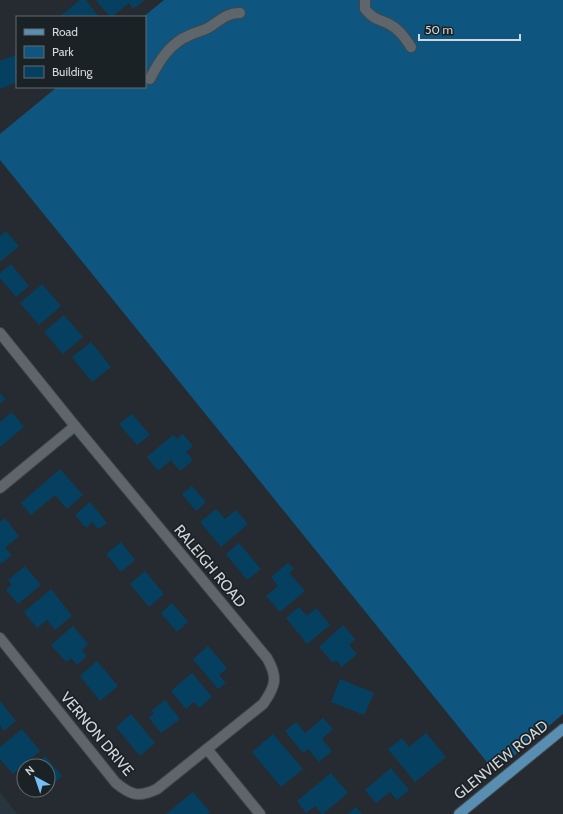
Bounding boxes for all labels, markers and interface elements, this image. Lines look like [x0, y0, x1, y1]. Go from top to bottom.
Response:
legend [16, 16, 146, 88]
scale bar [419, 16, 520, 42]
text: 50 m [425, 22, 453, 37]
text: Road [52, 24, 78, 39]
text: Park [52, 44, 74, 59]
text: Building [52, 64, 94, 79]
street label: RALEIGH ROAD [170, 521, 250, 611]
street label: VERNON DRIVE [57, 688, 137, 780]
street label: GLENVIEW ROAD [450, 716, 552, 803]
north arrow [16, 758, 56, 798]
text: N [22, 762, 37, 778]

